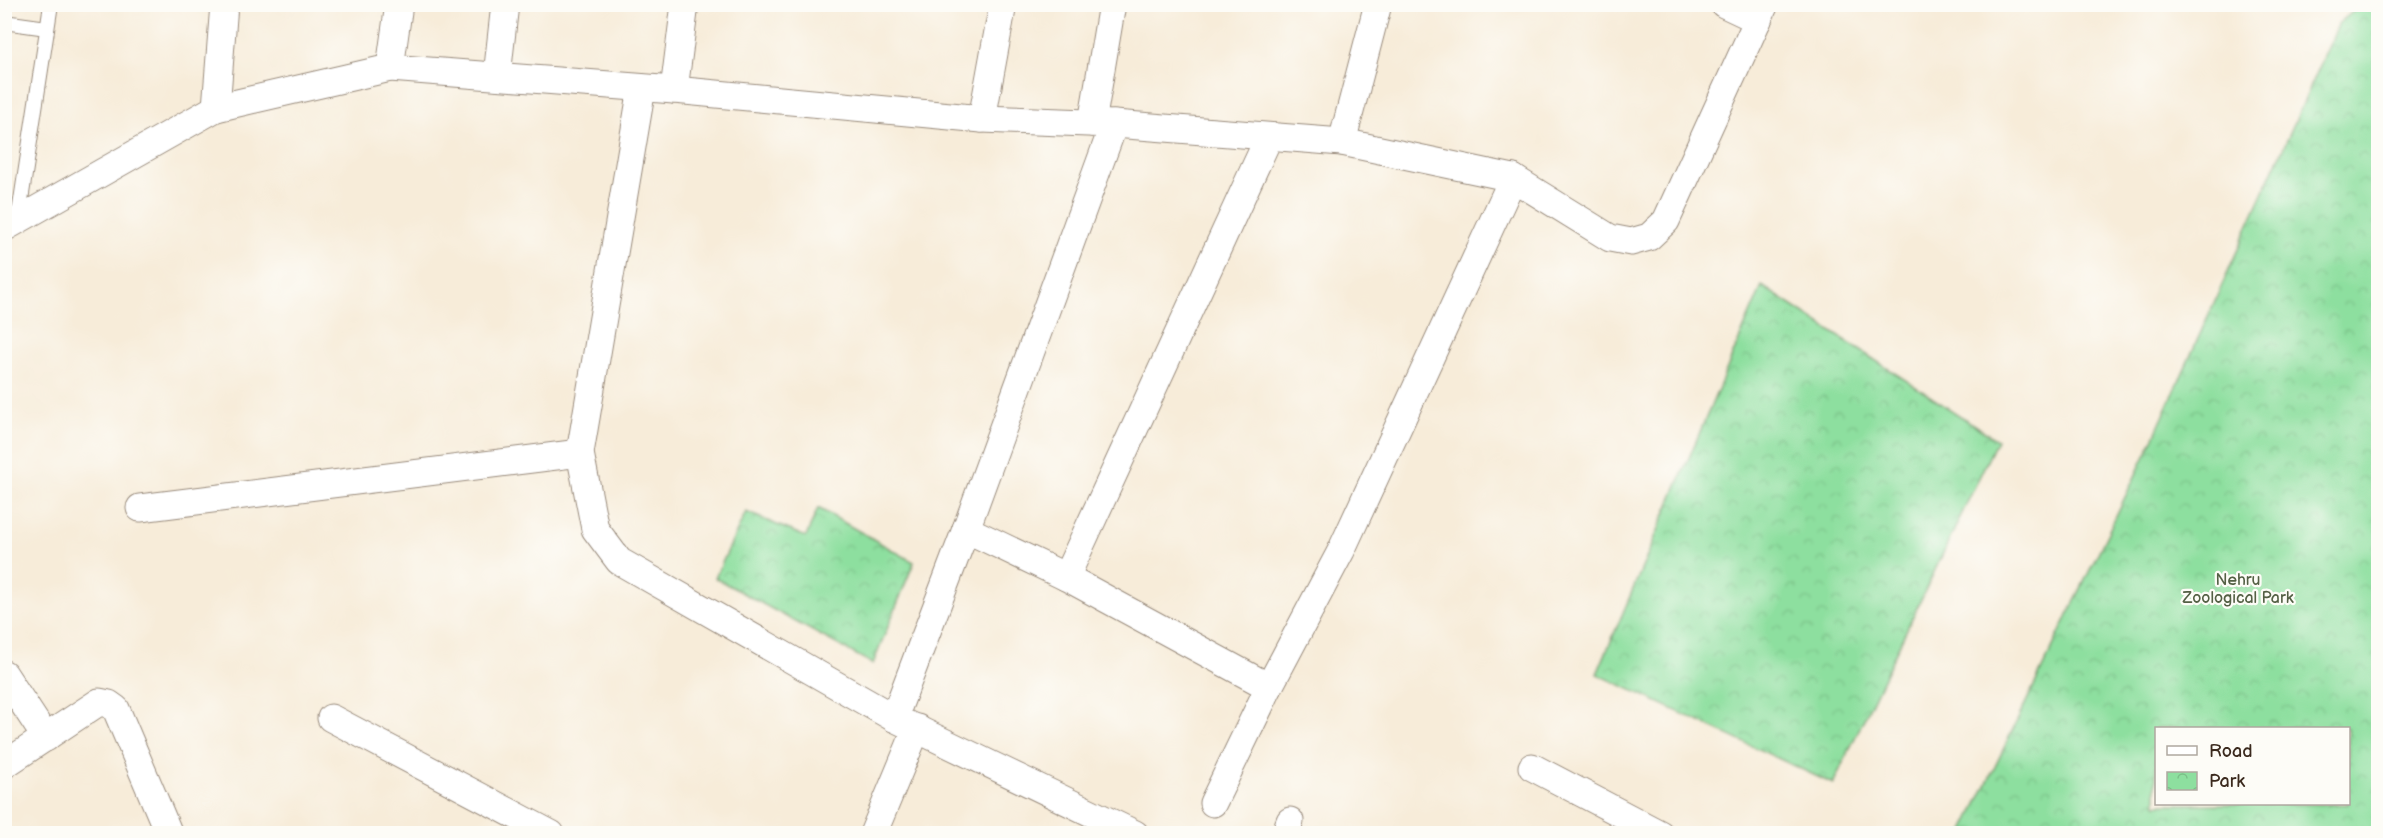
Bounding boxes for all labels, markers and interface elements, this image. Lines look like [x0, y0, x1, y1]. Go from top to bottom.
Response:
park label: Nehru Zoological Park [2181, 571, 2294, 608]
legend [2155, 727, 2350, 805]
text: Road [2209, 741, 2253, 762]
text: Park [2209, 771, 2245, 792]

